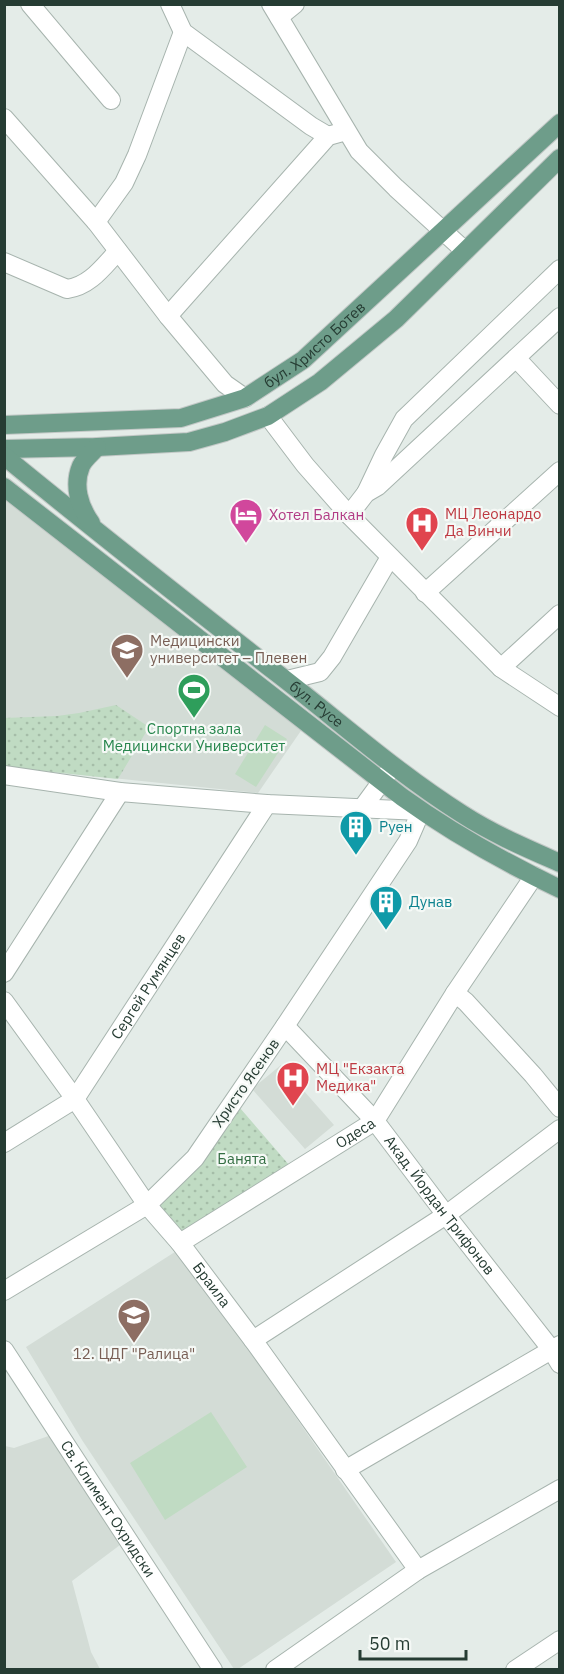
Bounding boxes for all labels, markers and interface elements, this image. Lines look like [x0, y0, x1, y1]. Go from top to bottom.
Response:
street label: бул. Христо Ботев [260, 297, 369, 392]
hotel icon: Хотел Балкан [228, 497, 264, 544]
place label: МЦ Леонардо Да Винчи [445, 504, 541, 540]
place label: Хотел Балкан [269, 505, 364, 524]
hospital icon: МЦ Леонардо Да Винчи [404, 505, 440, 552]
place label: Медицински университет – Плевен [150, 631, 307, 667]
school or university icon: Медицински университет – Плевен [109, 632, 145, 679]
sports icon: Спортна зала Медицински Университет [176, 672, 212, 719]
street label: бул. Русе [286, 676, 348, 731]
place label: Спортна зала Медицински Университет [103, 719, 285, 755]
building icon: Руен [338, 809, 374, 856]
place label: Руен [379, 817, 413, 836]
building icon: Дунав [368, 884, 404, 931]
place label: Дунав [409, 892, 453, 911]
street label: Сергей Румянцев [106, 929, 189, 1043]
street label: Христо Ясенов [208, 1035, 283, 1131]
place label: МЦ "Екзакта Медика" [316, 1059, 404, 1095]
hospital icon: МЦ "Екзакта Медика" [275, 1060, 311, 1107]
street label: Одеса [332, 1113, 379, 1152]
street label: Акад. Йордан Трифонов [380, 1132, 499, 1279]
park label: Банята [217, 1149, 267, 1168]
street label: Браила [189, 1258, 235, 1311]
school or university icon: 12. ЦДГ "Ралица" [116, 1297, 152, 1344]
place label: 12. ЦДГ "Ралица" [73, 1344, 195, 1363]
street label: Св. Климент Охридски [57, 1437, 160, 1581]
scale bar [360, 1623, 466, 1661]
text: 50 m [369, 1632, 411, 1655]

